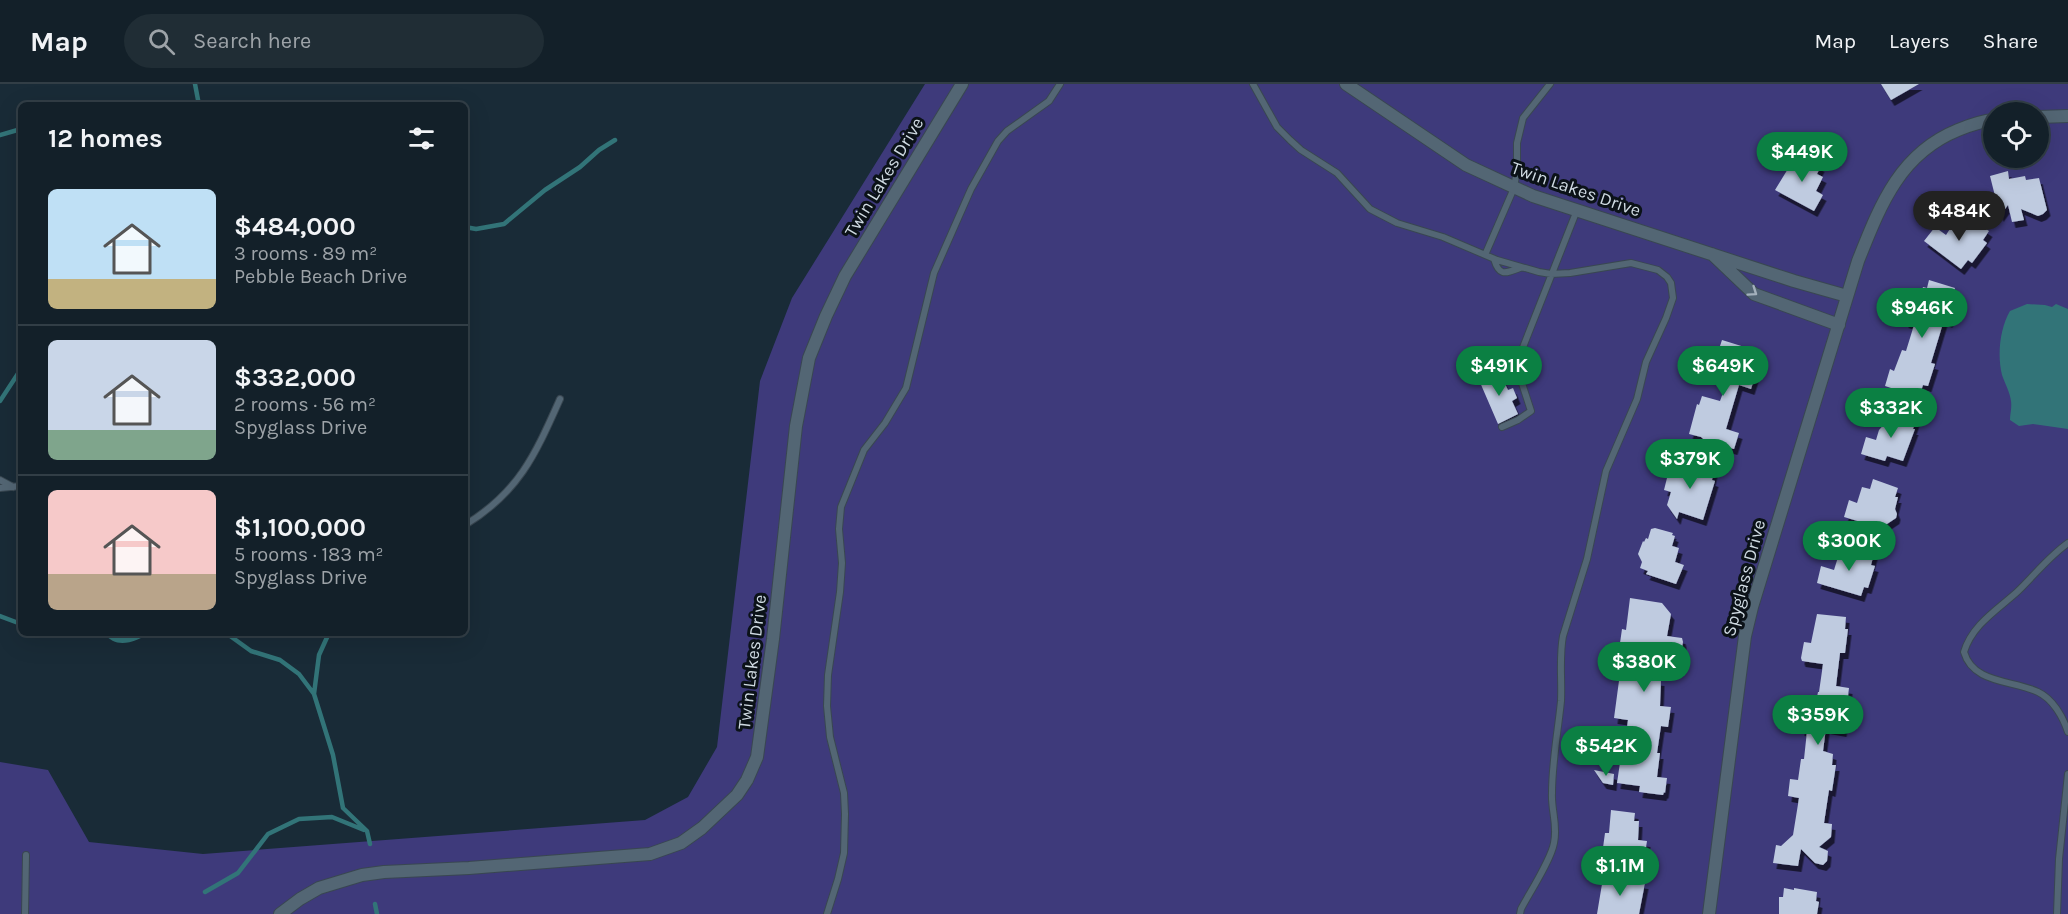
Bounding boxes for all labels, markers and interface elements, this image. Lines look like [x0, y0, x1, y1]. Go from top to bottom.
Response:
search box [124, 14, 544, 68]
text: Map [30, 25, 88, 58]
icon: search [145, 25, 178, 58]
text: Search here [193, 28, 311, 54]
text: Map [1814, 29, 1856, 53]
text: Layers [1889, 29, 1950, 53]
text: Share [1983, 29, 2038, 53]
map controls [1983, 102, 2049, 168]
button: locate [1983, 102, 2049, 168]
street label: Twin Lakes Drive [840, 113, 928, 241]
icon: filters [405, 122, 438, 155]
text: 12 homes [48, 123, 163, 154]
pin: $449K [1760, 132, 1844, 183]
text: $449K [1771, 140, 1833, 163]
street label: Twin Lakes Drive [1508, 157, 1644, 221]
pin: $484K [1917, 191, 2001, 242]
text: $484K [1927, 199, 1991, 222]
text: $484,000 [234, 211, 356, 242]
icon: home [96, 213, 168, 285]
text: 3 rooms · 89 m² [234, 242, 377, 265]
text: Pebble Beach Drive [234, 265, 407, 288]
one-way arrow [1747, 285, 1758, 296]
pin: $946K [1880, 288, 1964, 339]
text: $946K [1890, 296, 1954, 319]
pin: $491K [1457, 346, 1541, 397]
pin: $649K [1681, 346, 1765, 397]
text: $491K [1470, 354, 1528, 377]
text: $649K [1691, 354, 1755, 377]
text: $332,000 [234, 362, 356, 393]
icon: home [96, 364, 168, 436]
pin: $332K [1849, 388, 1933, 439]
text: 2 rooms · 56 m² [234, 393, 376, 416]
text: $332K [1859, 396, 1923, 419]
text: Spyglass Drive [234, 416, 367, 439]
pin: $379K [1648, 439, 1732, 490]
text: $379K [1659, 447, 1721, 470]
text: $1,100,000 [234, 512, 366, 543]
icon: home [96, 514, 168, 586]
street label: Spyglass Drive [1718, 517, 1770, 639]
pin: $300K [1807, 521, 1891, 572]
text: $300K [1817, 529, 1881, 552]
text: 5 rooms · 183 m² [234, 543, 384, 566]
text: Spyglass Drive [234, 566, 367, 589]
street label: Twin Lakes Drive [733, 593, 771, 731]
pin: $380K [1602, 642, 1686, 693]
text: $380K [1612, 650, 1676, 673]
pin: $359K [1776, 695, 1860, 746]
text: $359K [1786, 703, 1850, 726]
pin: $542K [1564, 726, 1648, 777]
text: $542K [1575, 734, 1637, 757]
pin: $1.1M [1578, 846, 1662, 897]
text: $1.1M [1595, 854, 1645, 877]

